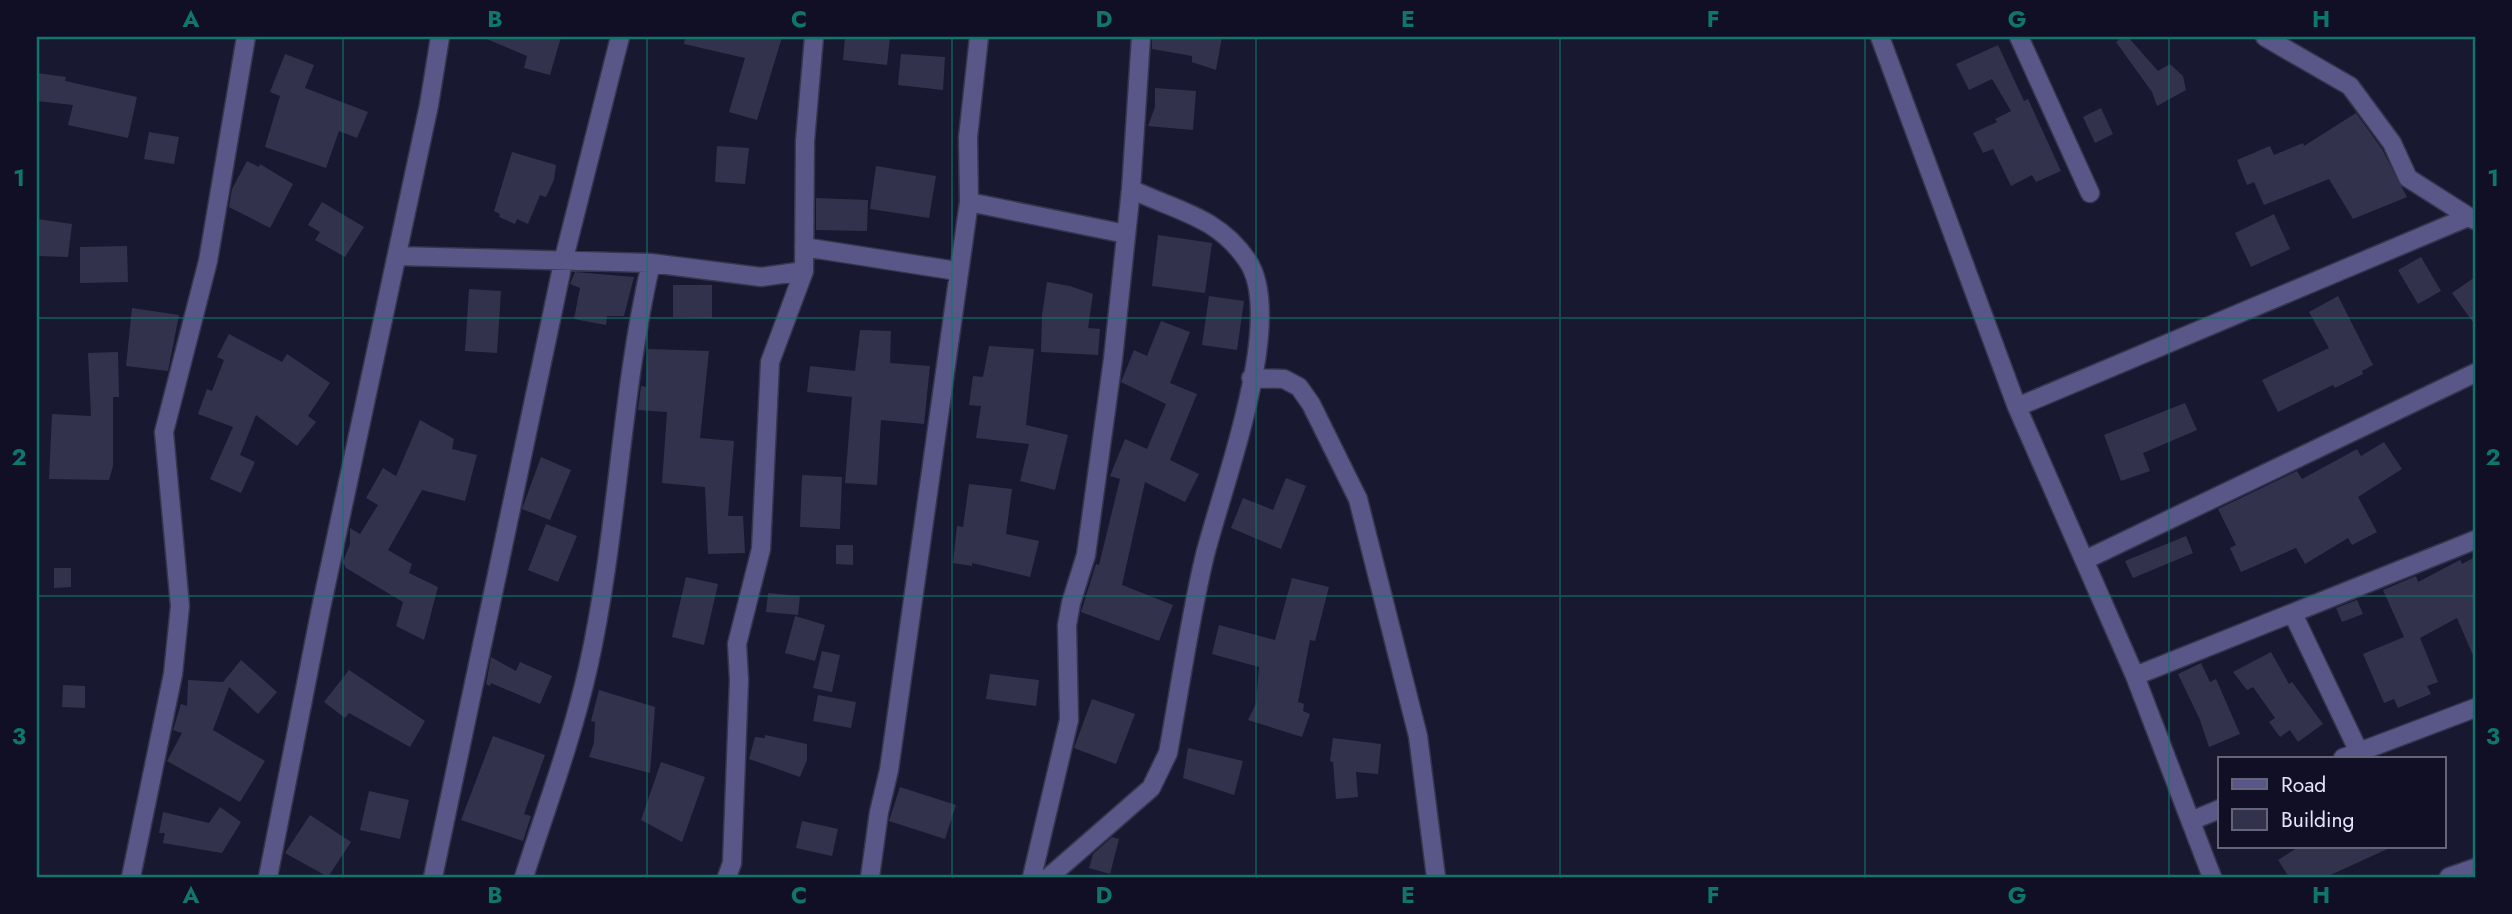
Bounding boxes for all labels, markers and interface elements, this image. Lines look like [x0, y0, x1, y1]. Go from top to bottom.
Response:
text: A [182, 2, 200, 36]
text: B [487, 2, 503, 36]
text: C [791, 2, 807, 36]
text: D [1096, 2, 1113, 36]
text: E [1401, 2, 1415, 36]
text: F [1707, 2, 1719, 36]
text: G [2008, 2, 2026, 36]
text: H [2312, 2, 2330, 36]
text: 1 [13, 161, 25, 195]
text: 1 [2487, 161, 2499, 195]
text: 2 [11, 440, 27, 474]
text: 2 [2485, 440, 2501, 474]
text: 3 [12, 719, 26, 753]
text: 3 [2486, 719, 2500, 753]
legend [2218, 757, 2446, 848]
text: Road [2281, 770, 2326, 800]
text: Building [2281, 805, 2354, 835]
text: A [182, 878, 200, 912]
text: B [487, 878, 503, 912]
text: C [791, 878, 807, 912]
text: D [1096, 878, 1113, 912]
text: E [1401, 878, 1415, 912]
text: F [1707, 878, 1719, 912]
text: G [2008, 878, 2026, 912]
text: H [2312, 878, 2330, 912]

